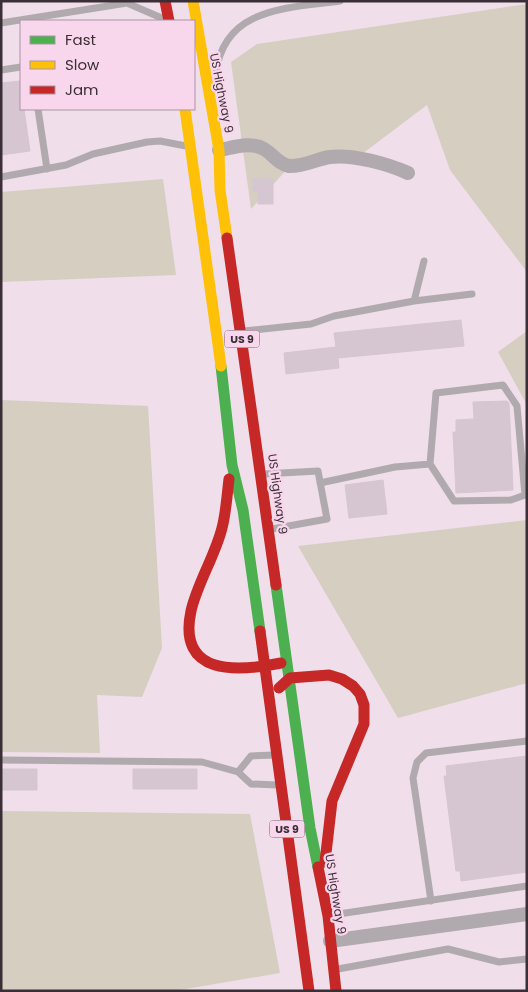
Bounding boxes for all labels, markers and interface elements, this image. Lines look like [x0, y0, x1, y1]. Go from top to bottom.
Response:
legend [20, 20, 195, 110]
text: Fast [65, 29, 96, 50]
street label: US Highway 9 [206, 52, 238, 134]
text: Slow [65, 54, 100, 75]
text: Jam [65, 79, 99, 100]
road number: US 9 [224, 330, 260, 348]
street label: US Highway 9 [264, 453, 292, 535]
road number: US 9 [270, 821, 304, 838]
street label: US Highway 9 [321, 853, 351, 935]

